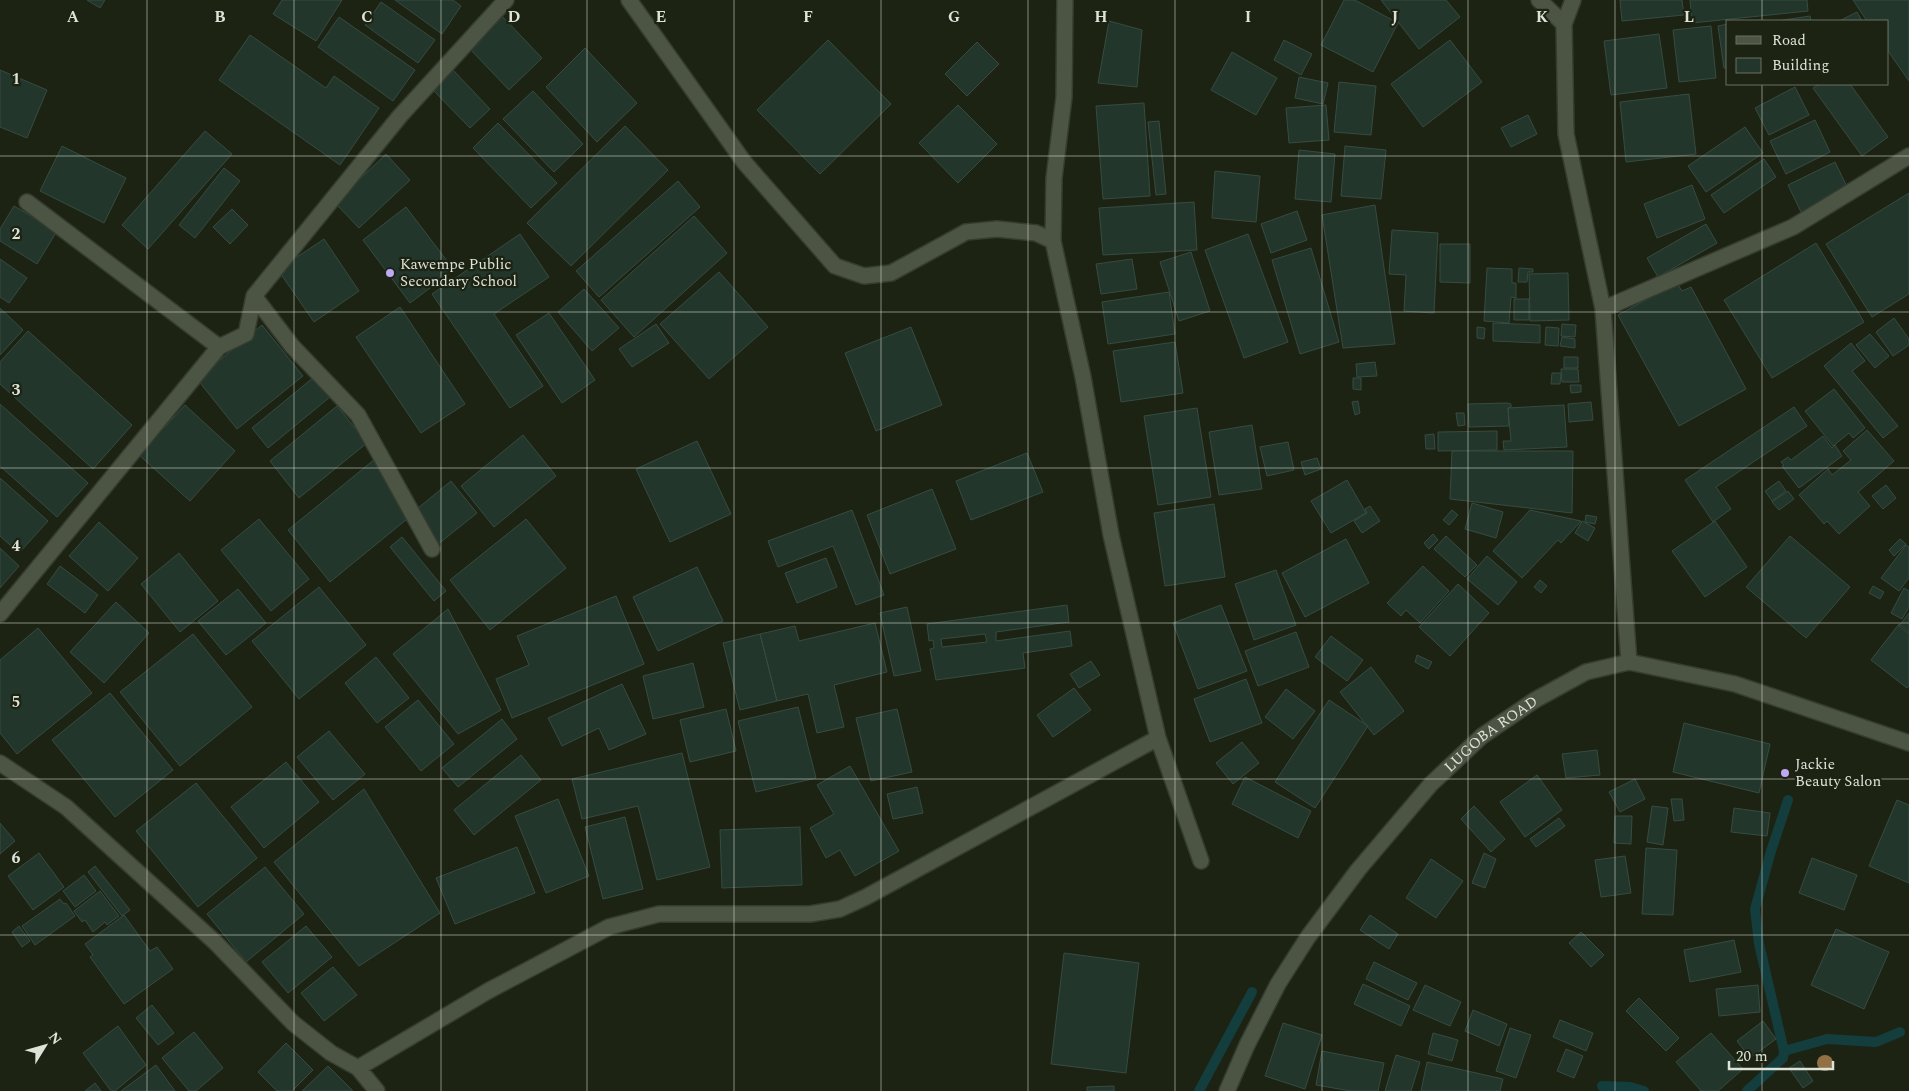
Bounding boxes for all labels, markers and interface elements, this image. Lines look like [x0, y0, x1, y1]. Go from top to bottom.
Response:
text: A [67, 5, 80, 29]
text: B [214, 5, 226, 29]
text: C [361, 5, 373, 29]
text: D [508, 5, 521, 29]
text: E [656, 5, 666, 29]
text: F [803, 5, 813, 29]
text: G [948, 5, 960, 29]
text: H [1094, 5, 1108, 29]
text: I [1245, 5, 1251, 29]
text: J [1392, 5, 1399, 29]
text: K [1536, 5, 1549, 29]
text: L [1684, 5, 1694, 29]
legend [1726, 20, 1889, 85]
text: Road [1772, 29, 1806, 52]
text: Building [1772, 54, 1829, 77]
text: 1 [12, 67, 20, 91]
text: 2 [12, 222, 21, 246]
place label: Kawempe Public Secondary School [400, 253, 517, 293]
marker: Kawempe Public Secondary School [384, 267, 396, 279]
text: 3 [12, 378, 21, 402]
text: 4 [12, 534, 21, 558]
text: 5 [12, 690, 20, 714]
street label: LUGOBA ROAD [1439, 690, 1543, 778]
place label: Jackie Beauty Salon [1795, 753, 1881, 793]
marker: Jackie Beauty Salon [1779, 767, 1791, 779]
text: 6 [12, 846, 21, 870]
north arrow [20, 1021, 70, 1071]
text: N [43, 1028, 67, 1049]
scale bar [1729, 1038, 1833, 1070]
text: 20 m [1736, 1045, 1768, 1068]

